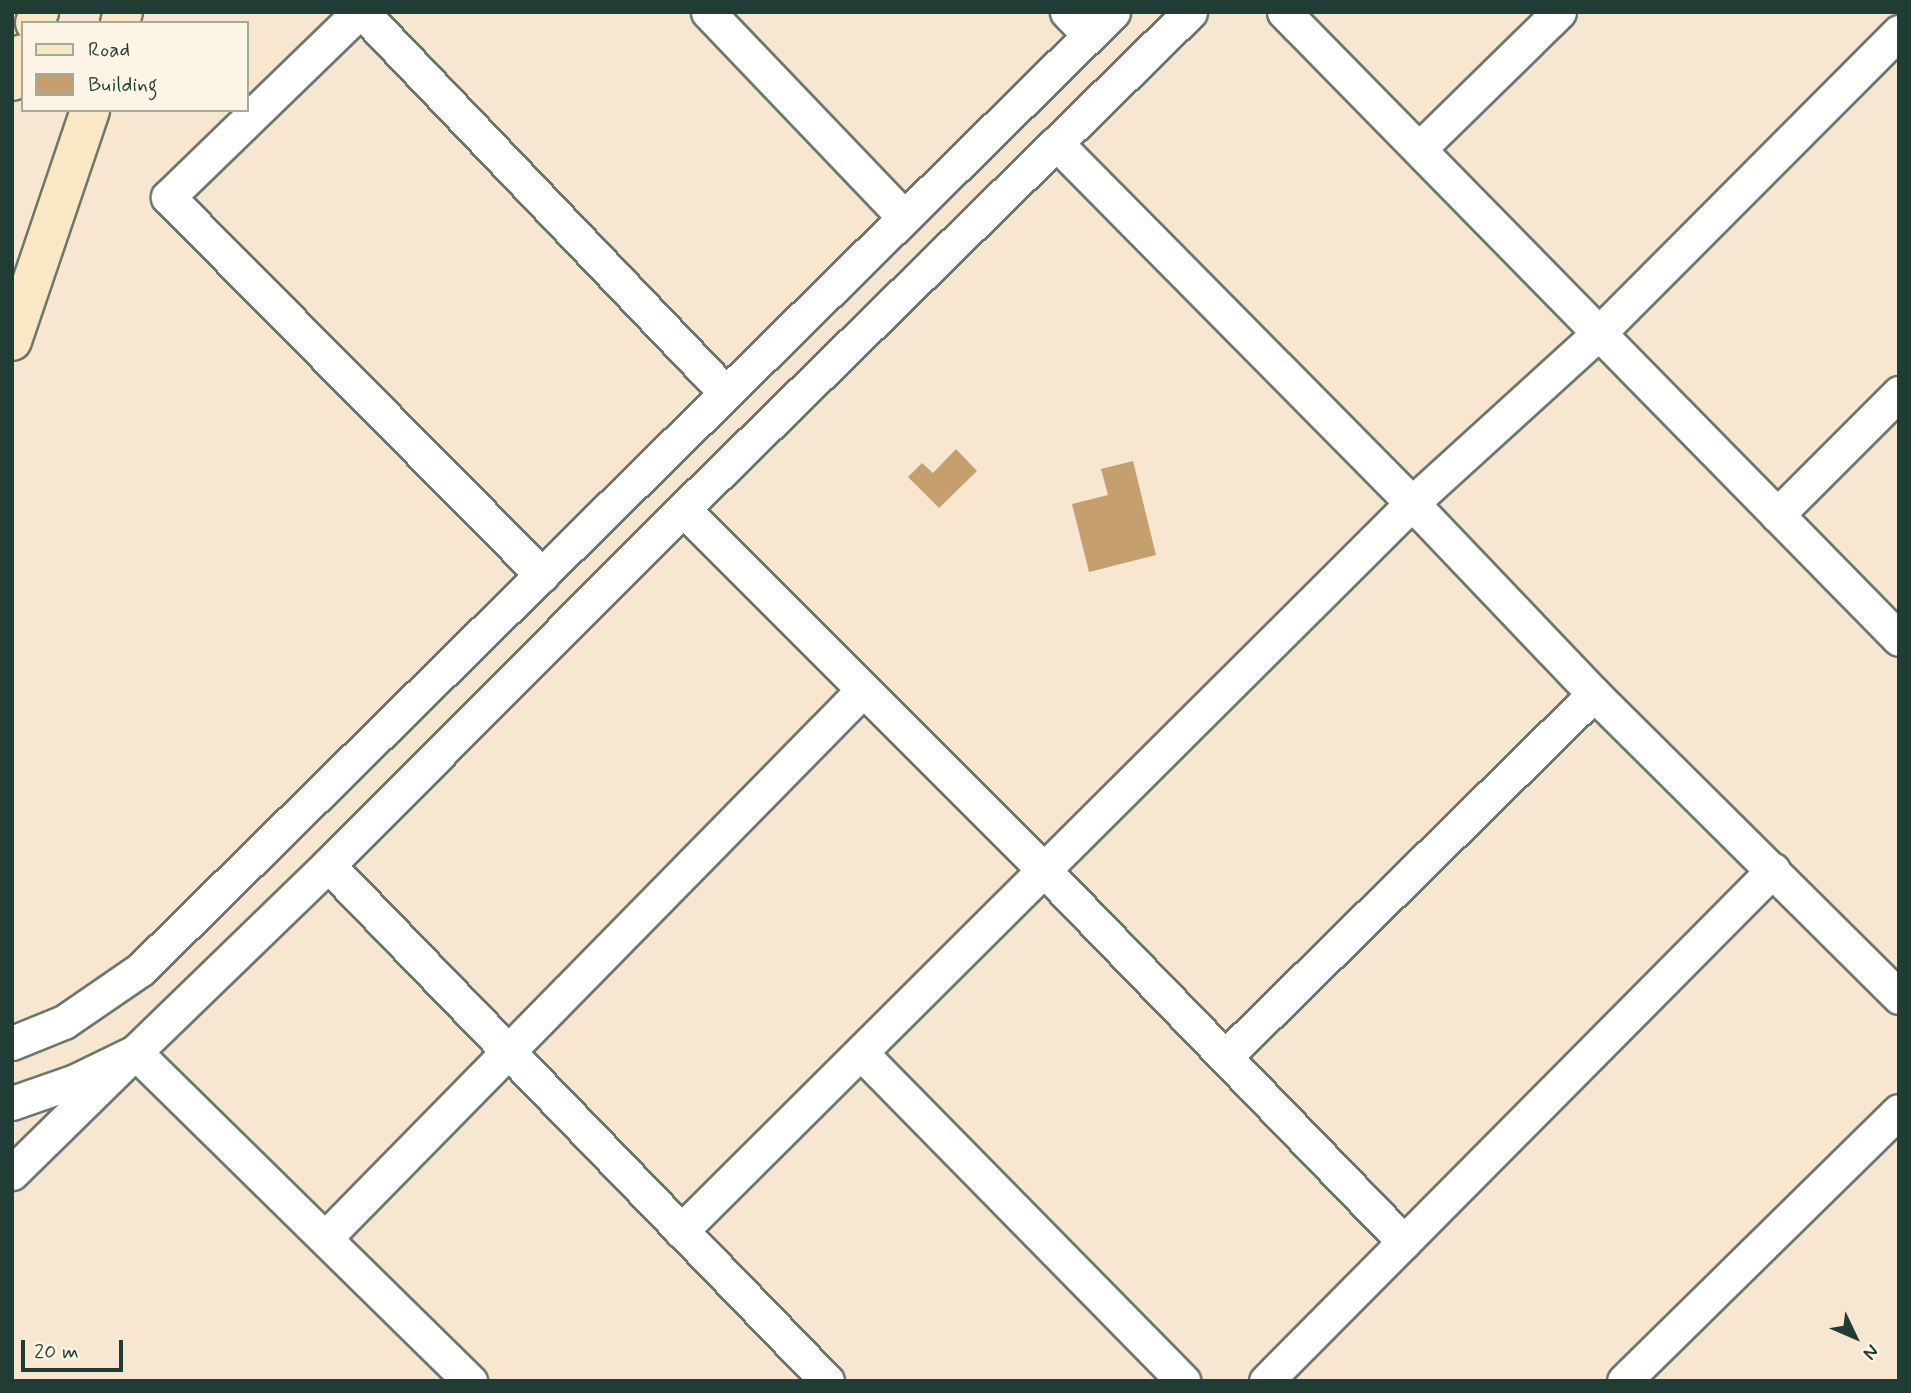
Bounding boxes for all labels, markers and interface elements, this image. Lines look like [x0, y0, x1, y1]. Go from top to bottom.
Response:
legend [21, 21, 248, 112]
text: Road [88, 36, 130, 64]
text: Building [88, 71, 158, 99]
north arrow [1820, 1302, 1890, 1372]
scale bar [24, 1326, 126, 1370]
text: 20 m [34, 1338, 79, 1366]
text: N [1857, 1339, 1884, 1365]

